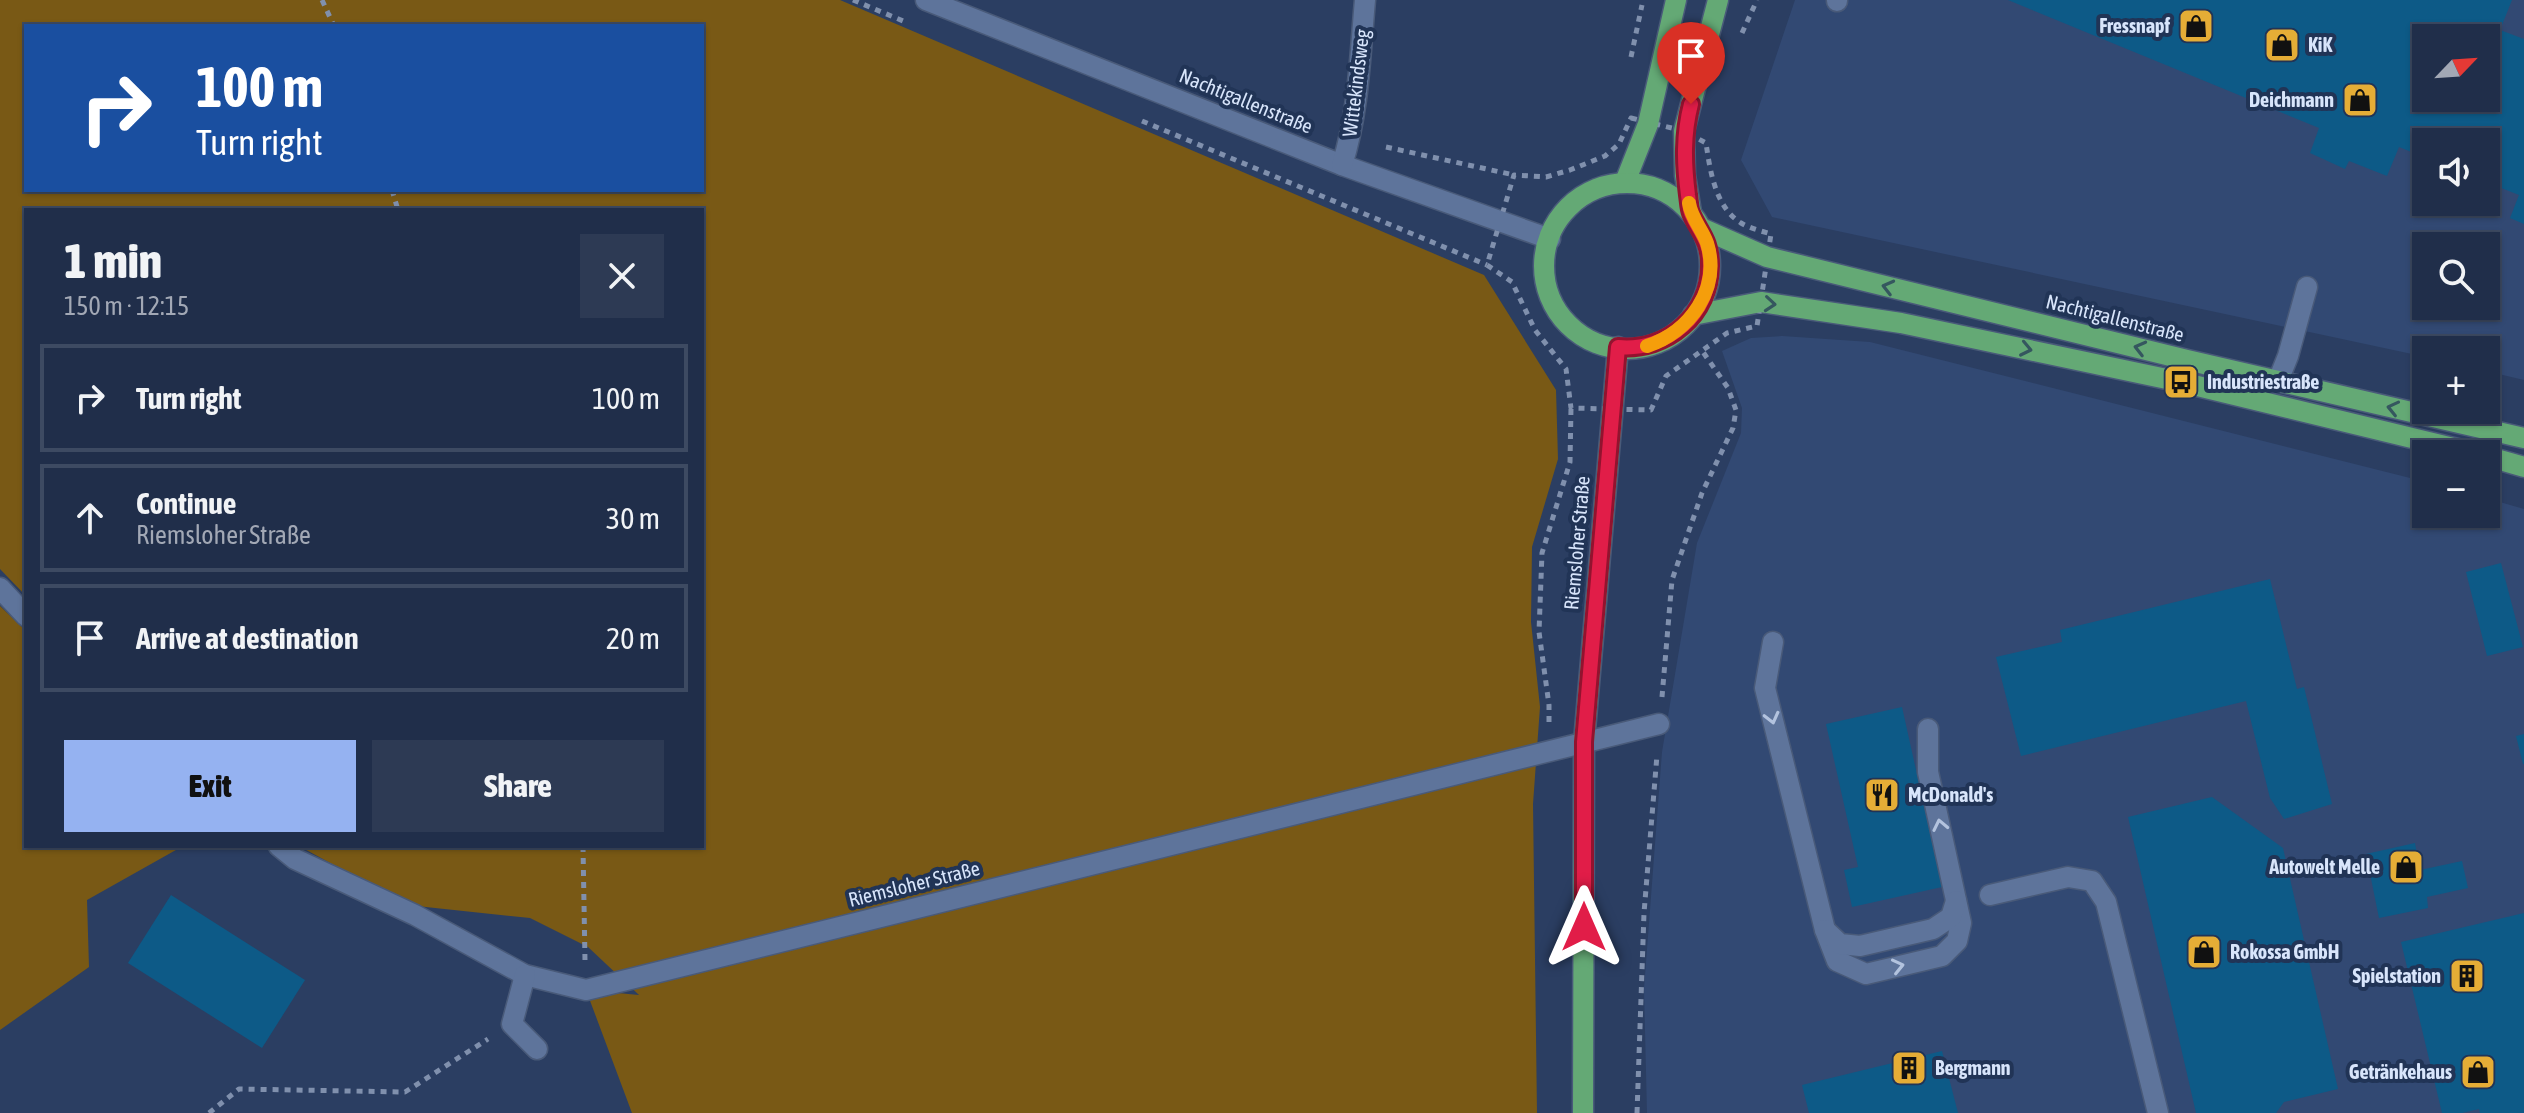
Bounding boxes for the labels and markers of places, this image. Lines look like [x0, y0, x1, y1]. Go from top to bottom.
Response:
shop icon: Fressnapf [2177, 7, 2215, 45]
place label: Fressnapf [2099, 14, 2170, 37]
pin [1657, 22, 1725, 104]
shop icon: KiK [2263, 26, 2301, 64]
place label: KiK [2308, 33, 2332, 56]
shop icon: Deichmann [2341, 81, 2379, 119]
place label: Deichmann [2249, 88, 2334, 111]
bus stop icon: Industriestraße [2162, 363, 2200, 401]
place label: Industriestraße [2207, 370, 2319, 393]
restaurant icon: McDonald's [1863, 776, 1901, 814]
place label: McDonald's [1908, 783, 1993, 806]
shop icon: Autowelt Melle [2387, 848, 2425, 886]
place label: Autowelt Melle [2268, 855, 2380, 878]
shop icon: Rokossa GmbH [2185, 933, 2223, 971]
place label: Rokossa GmbH [2230, 940, 2339, 963]
building icon: Spielstation [2448, 957, 2486, 995]
place label: Spielstation [2353, 964, 2441, 987]
building icon: Bergmann [1890, 1049, 1928, 1087]
shop icon: Getränkehaus [2459, 1053, 2497, 1091]
place label: Bergmann [1935, 1056, 2011, 1079]
place label: Getränkehaus [2349, 1060, 2452, 1083]

